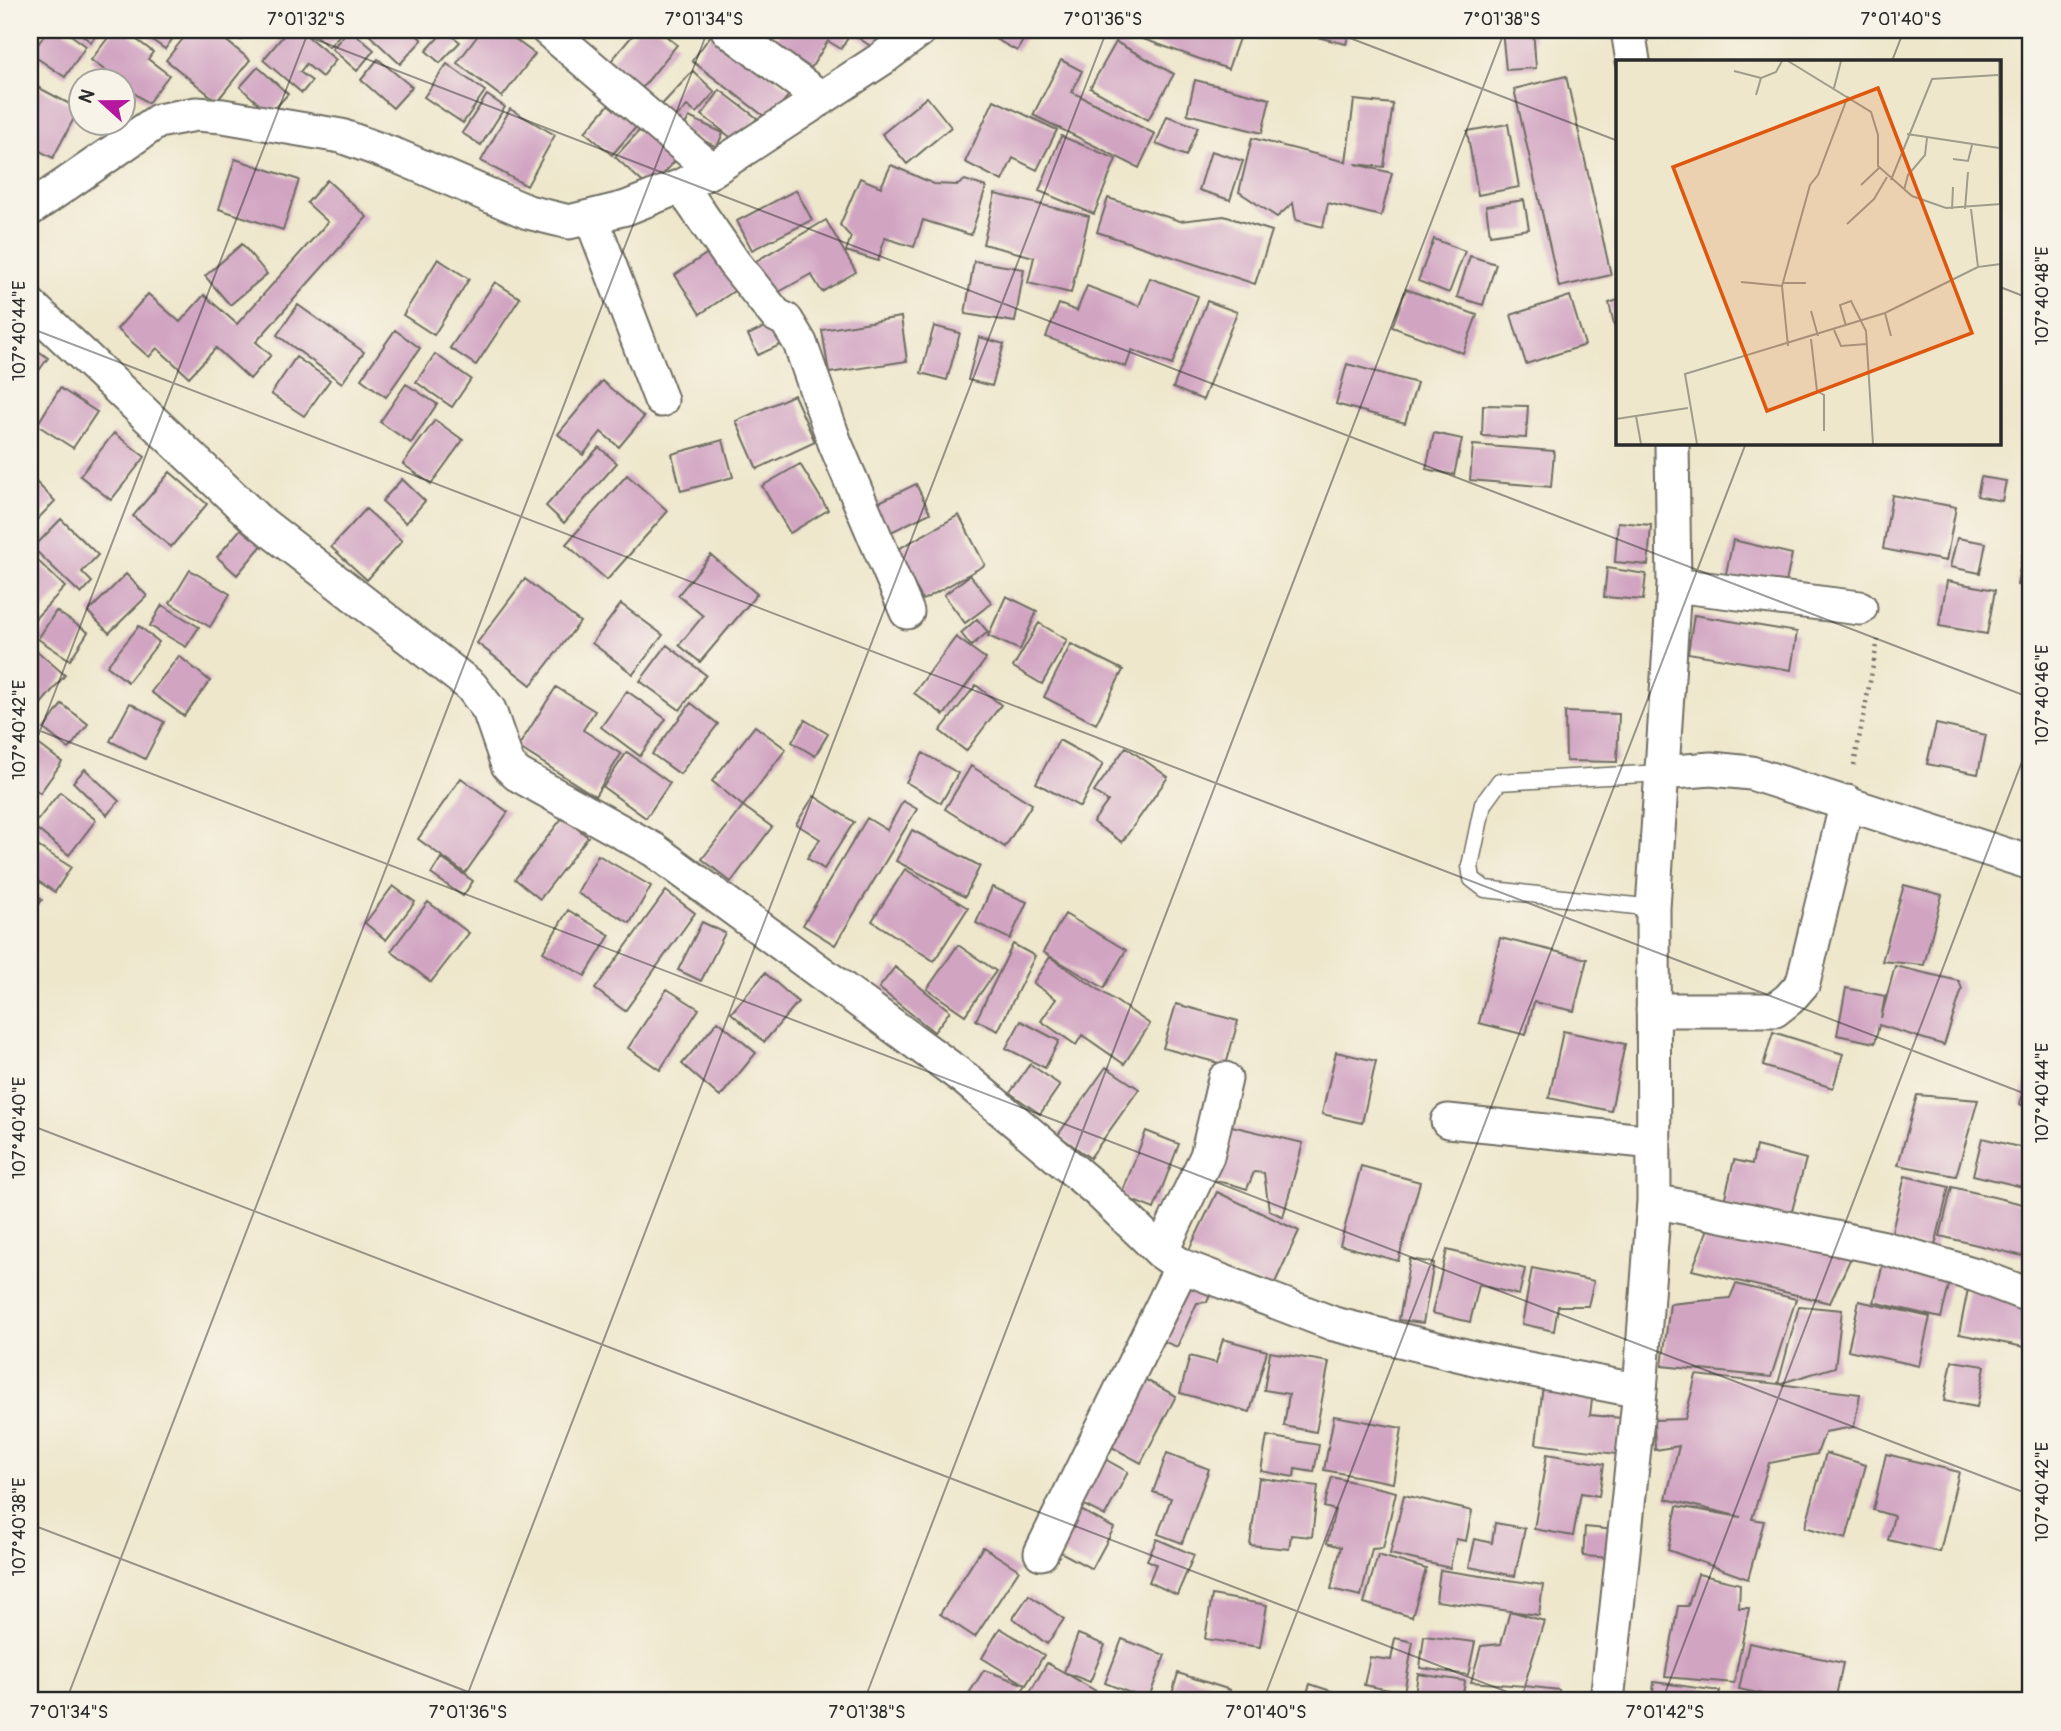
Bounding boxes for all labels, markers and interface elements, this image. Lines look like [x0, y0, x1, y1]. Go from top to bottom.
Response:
text: 7°01'32"S [267, 8, 345, 31]
text: 7°01'34"S [665, 8, 743, 31]
text: 7°01'36"S [1064, 8, 1142, 31]
text: 7°01'38"S [1463, 8, 1541, 31]
text: 7°01'40"S [1861, 8, 1941, 31]
inset map [1616, 60, 2002, 444]
north arrow [66, 66, 136, 136]
text: N [74, 86, 101, 107]
text: 107°40'48"E [2031, 246, 2054, 346]
text: 107°40'44"E [8, 281, 31, 381]
text: 107°40'46"E [2031, 645, 2054, 745]
text: 107°40'42"E [8, 680, 31, 780]
text: 107°40'44"E [2031, 1043, 2054, 1143]
text: 107°40'40"E [8, 1077, 31, 1179]
text: 107°40'42"E [2031, 1442, 2054, 1542]
text: 107°40'38"E [8, 1478, 31, 1576]
text: 7°01'34"S [30, 1701, 108, 1724]
text: 7°01'36"S [429, 1701, 507, 1724]
text: 7°01'38"S [828, 1701, 906, 1724]
text: 7°01'40"S [1226, 1701, 1306, 1724]
text: 7°01'42"S [1626, 1701, 1704, 1724]

